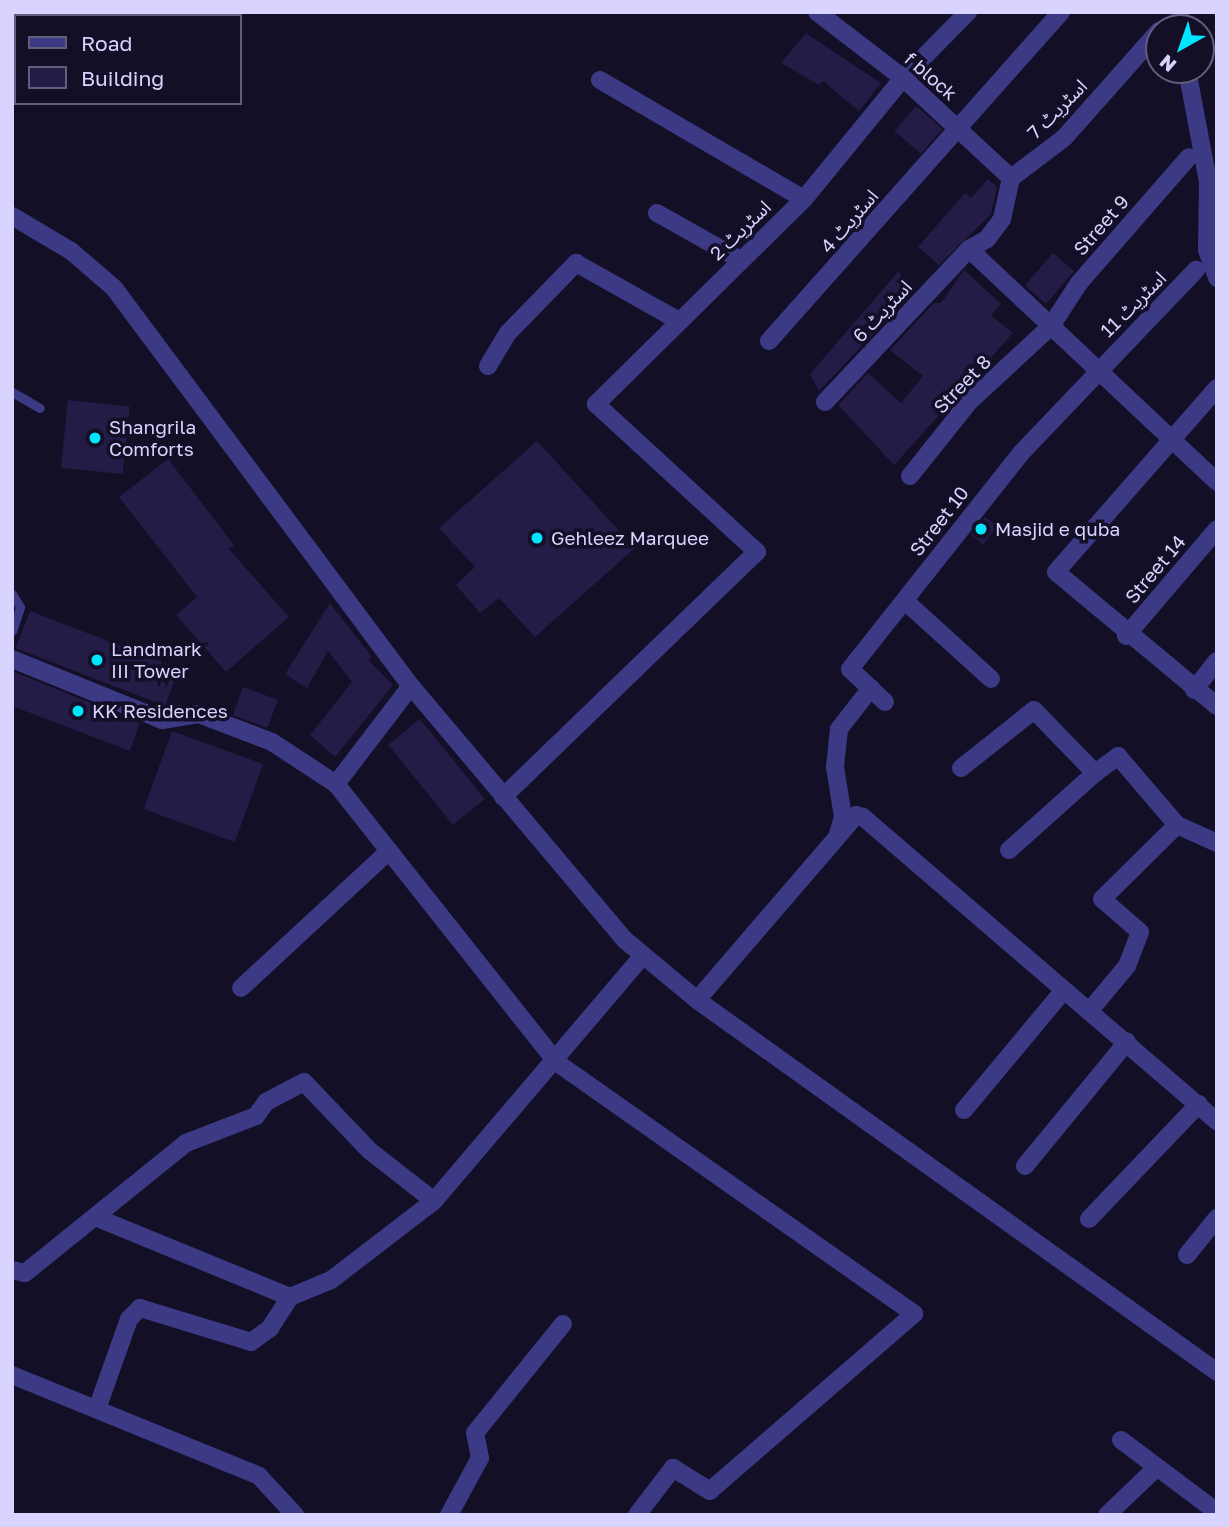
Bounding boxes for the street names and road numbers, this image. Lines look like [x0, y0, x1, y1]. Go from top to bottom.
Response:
street label: f block [900, 47, 962, 105]
street label: اسٹریٹ 7 [1023, 75, 1091, 143]
street label: اسٹریٹ 4 [815, 185, 883, 257]
street label: Street 9 [1069, 190, 1133, 260]
street label: اسٹریٹ 2 [705, 196, 775, 264]
street label: اسٹریٹ 11 [1096, 267, 1170, 341]
street label: اسٹریٹ 6 [848, 275, 916, 347]
street label: Street 8 [929, 350, 995, 418]
street label: Street 10 [905, 482, 973, 560]
street label: Street 14 [1120, 530, 1190, 608]

